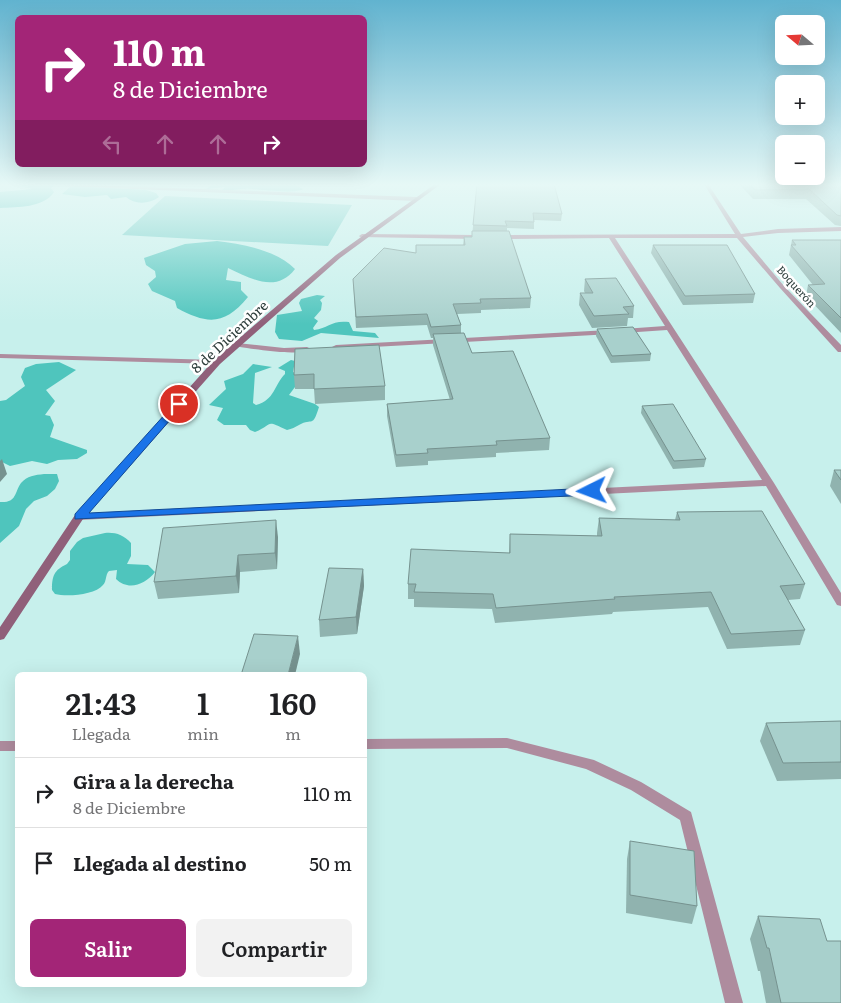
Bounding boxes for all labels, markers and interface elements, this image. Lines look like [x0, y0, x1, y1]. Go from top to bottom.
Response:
north arrow [775, 15, 825, 65]
map controls [775, 15, 825, 185]
text: 110 m [113, 25, 205, 77]
icon: right [30, 35, 95, 100]
text: 8 de Diciembre [113, 72, 268, 105]
button: + [775, 75, 825, 125]
icon: left [98, 130, 126, 158]
icon: ahead [151, 130, 179, 158]
icon: ahead [204, 130, 232, 158]
icon: right [257, 130, 285, 158]
button: − [775, 135, 825, 185]
street label: Boquerón [774, 262, 820, 310]
street label: 8 de Diciembre [186, 295, 272, 377]
pin [158, 383, 200, 425]
icon: arrive [165, 390, 193, 418]
position arrow [565, 464, 617, 516]
text: 21:43 [65, 680, 137, 724]
text: 1 [197, 680, 209, 724]
text: 160 [269, 680, 317, 724]
text: Llegada [72, 721, 131, 745]
text: min [187, 721, 219, 745]
text: m [285, 721, 301, 745]
text: Gira a la derecha [73, 767, 234, 795]
icon: right [30, 779, 58, 807]
text: 110 m [303, 779, 352, 807]
text: 8 de Diciembre [73, 795, 185, 819]
icon: arrive [30, 849, 58, 877]
text: Llegada al destino [73, 849, 247, 877]
text: 50 m [309, 849, 352, 877]
button: Salir [30, 919, 186, 977]
button: Compartir [196, 919, 352, 977]

